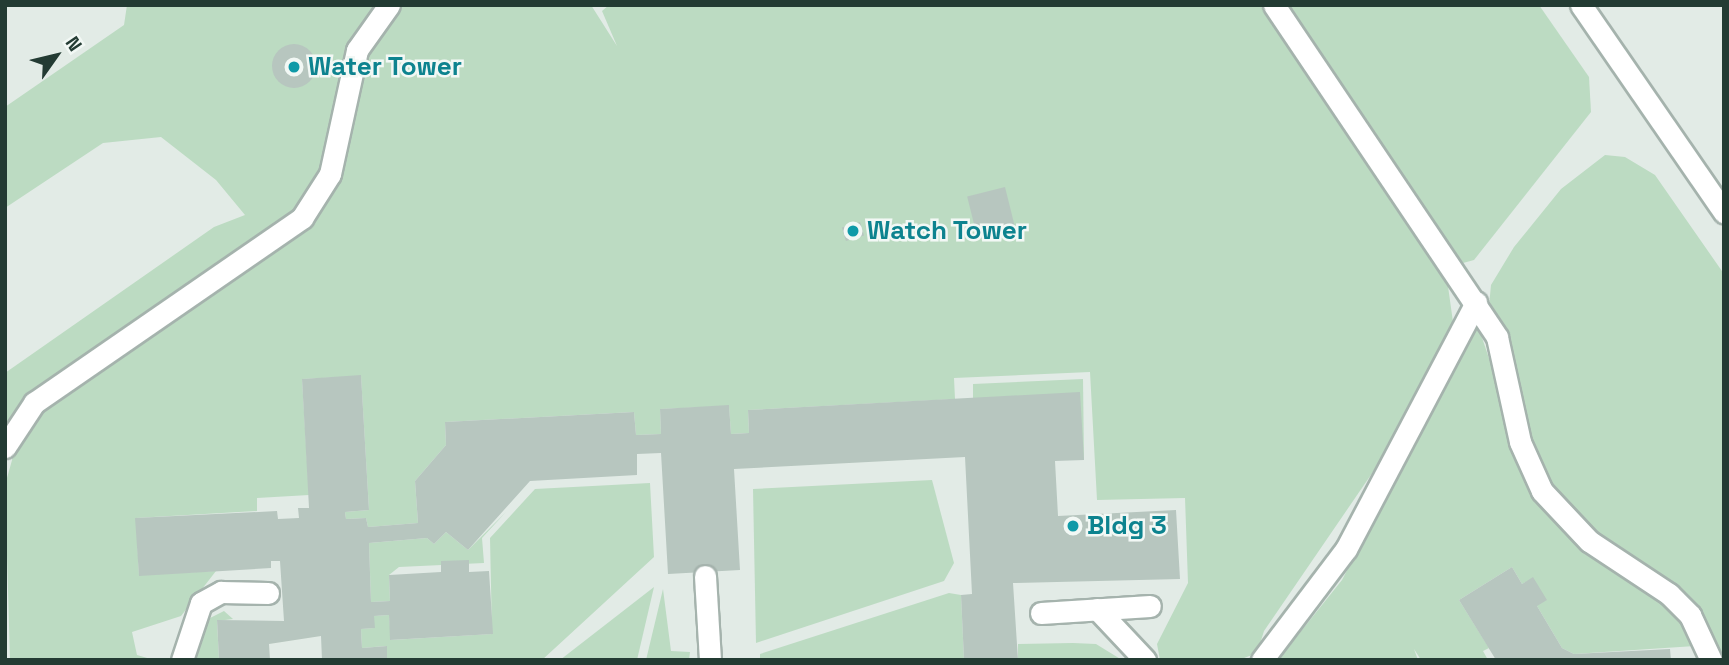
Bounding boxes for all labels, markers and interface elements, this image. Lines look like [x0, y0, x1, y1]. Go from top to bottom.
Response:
north arrow [21, 21, 91, 91]
text: N [60, 32, 88, 56]
place label: Water Tower [308, 51, 463, 83]
marker: Water Tower [286, 59, 302, 75]
place label: Watch Tower [867, 215, 1028, 247]
marker: Watch Tower [845, 223, 861, 239]
place label: Bldg 3 [1087, 510, 1167, 542]
marker: Bldg 3 [1065, 518, 1081, 534]

